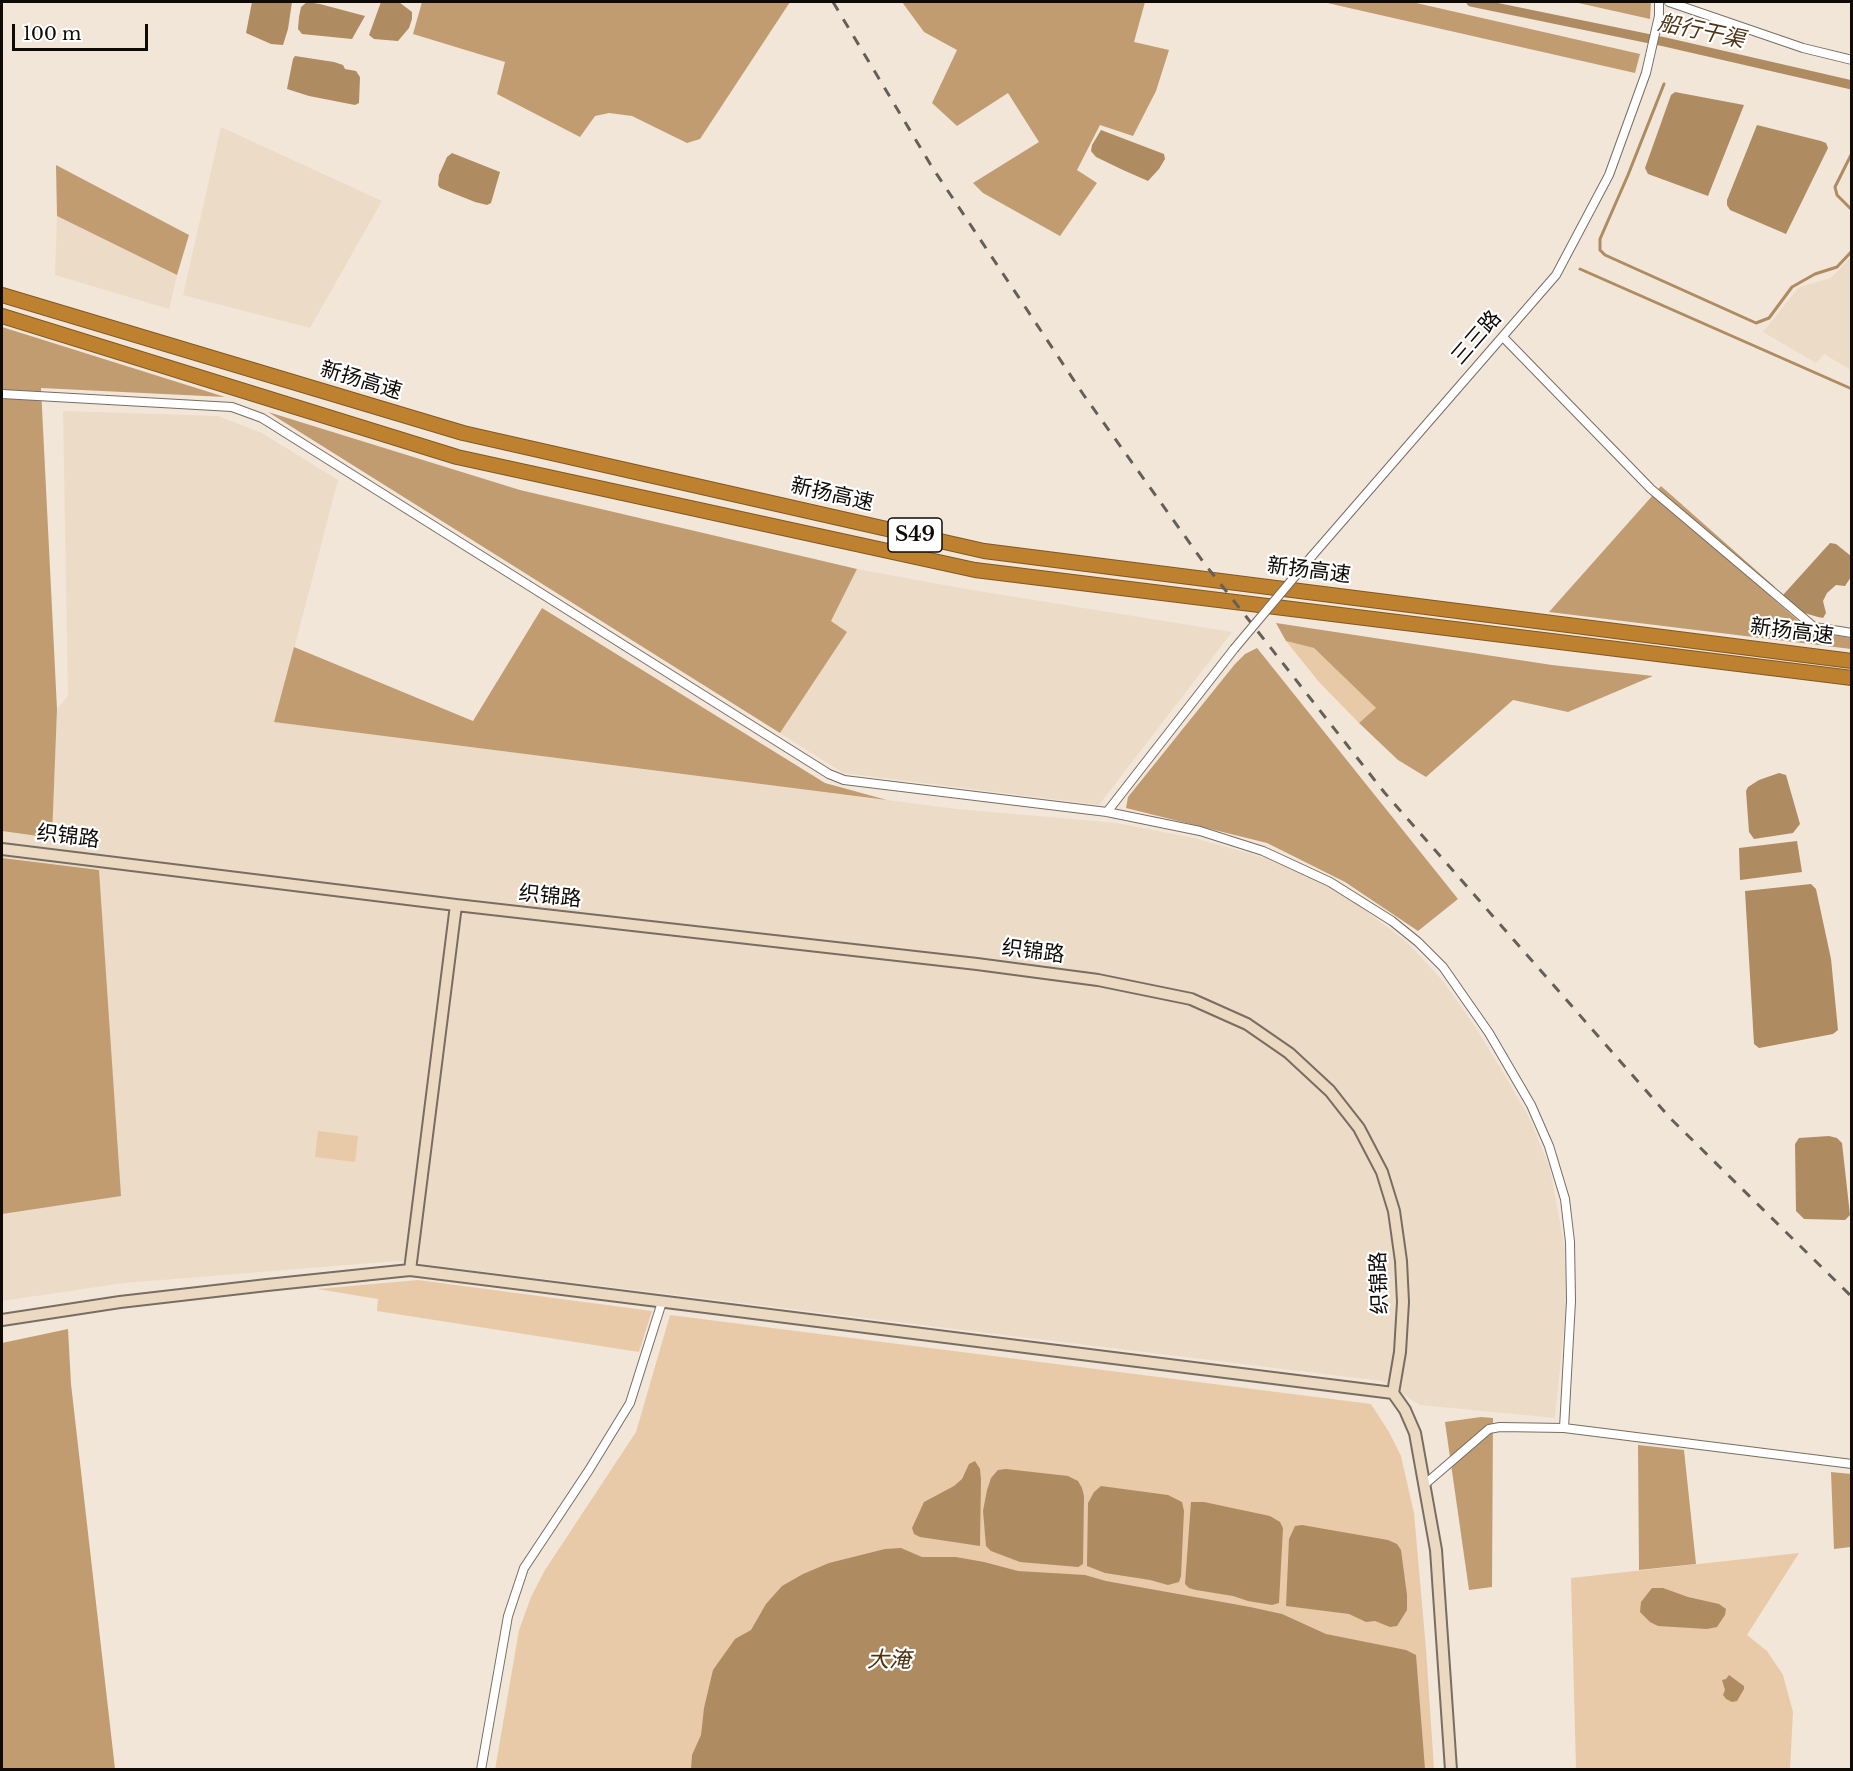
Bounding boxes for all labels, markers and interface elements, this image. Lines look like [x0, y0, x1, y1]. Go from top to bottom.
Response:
water label: 船行干渠 [1655, 10, 1747, 54]
scale bar [15, 12, 152, 50]
text: 100 m [23, 23, 81, 45]
street label: 三三路 [1447, 306, 1507, 370]
street label: 新扬高速 [317, 357, 405, 405]
street label: 新扬高速 [788, 473, 876, 517]
road number: S49 [888, 518, 942, 552]
street label: 新扬高速 [1266, 553, 1352, 589]
street label: 新扬高速 [1749, 614, 1835, 650]
street label: 织锦路 [35, 821, 101, 853]
street label: 织锦路 [517, 881, 583, 913]
street label: 织锦路 [1000, 936, 1066, 968]
street label: 织锦路 [1366, 1251, 1394, 1315]
water label: 大淹 [867, 1648, 911, 1674]

